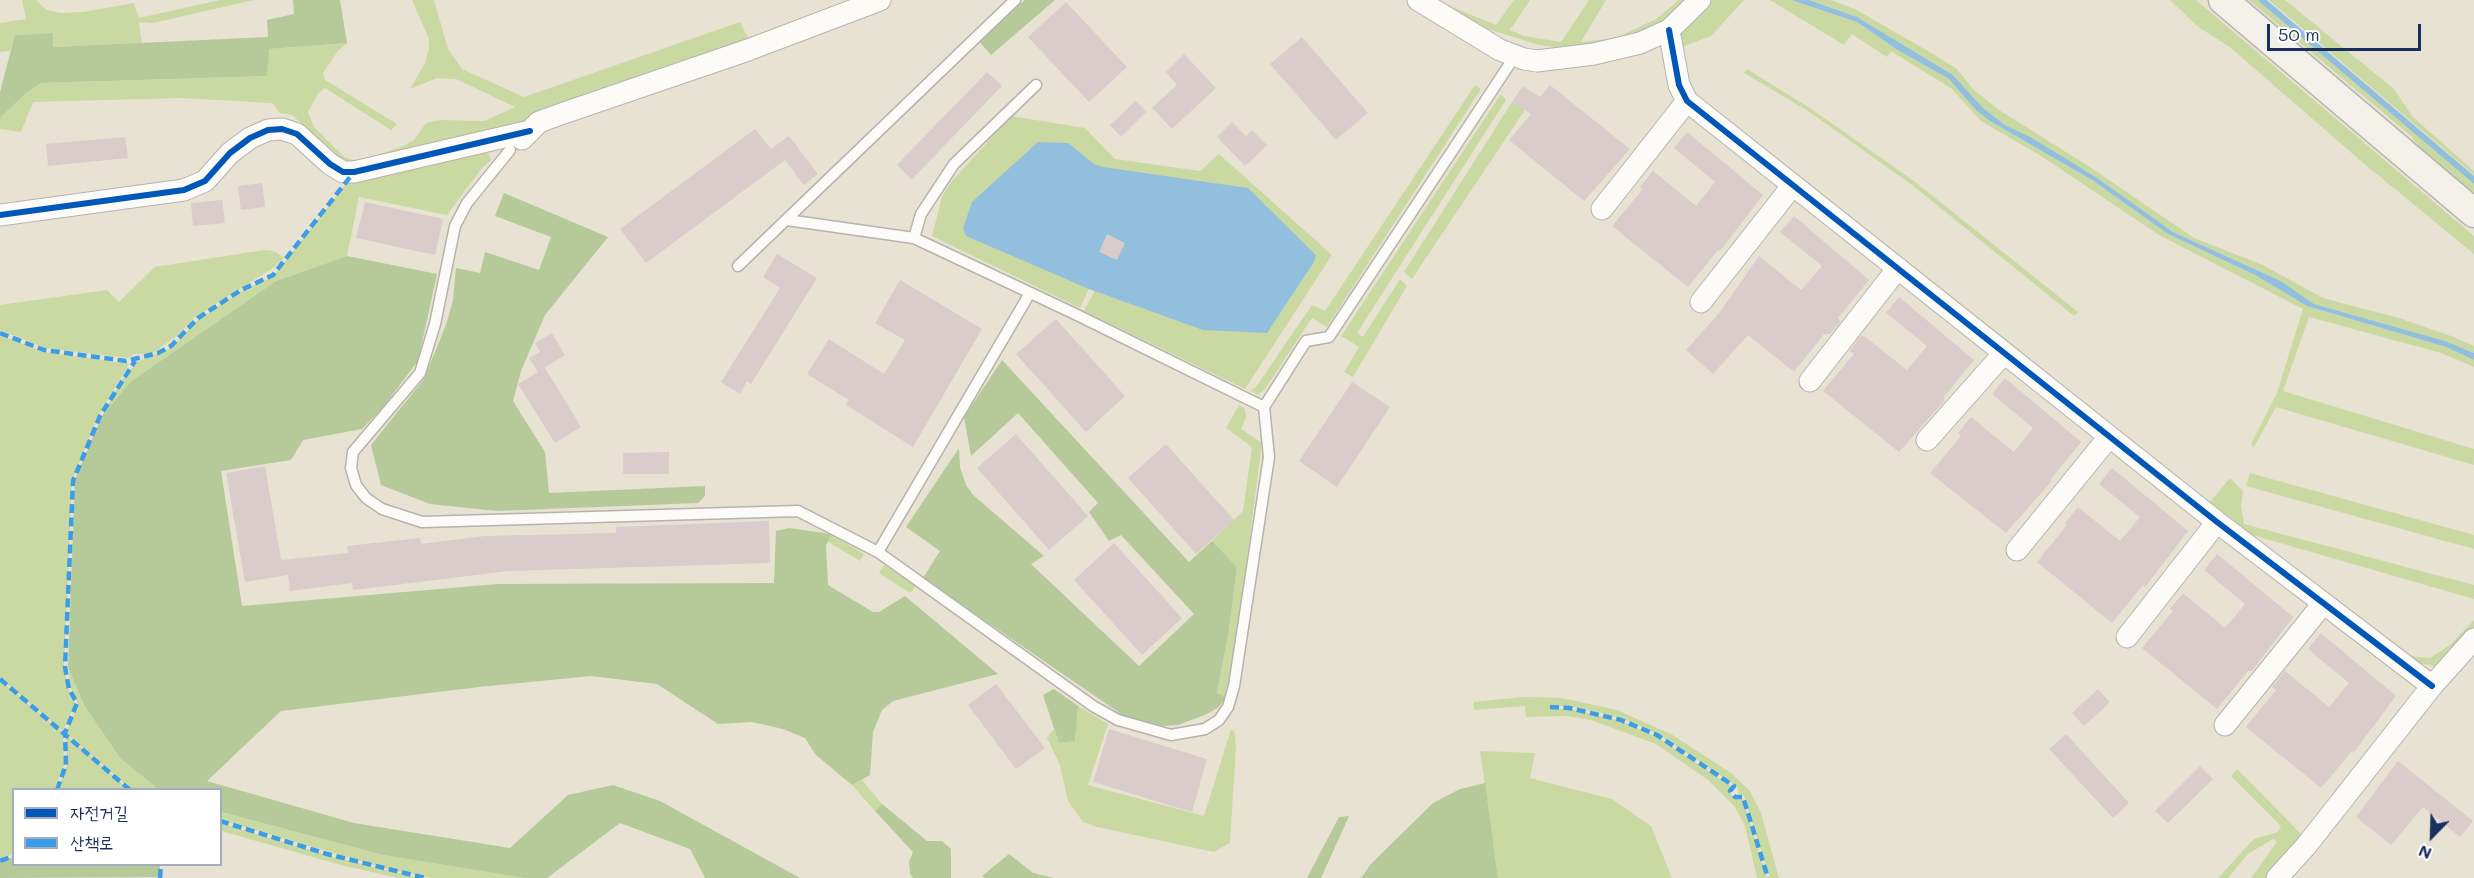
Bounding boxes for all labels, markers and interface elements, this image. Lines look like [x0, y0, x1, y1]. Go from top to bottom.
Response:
scale bar [2270, 12, 2424, 50]
text: 50 m [2278, 22, 2320, 46]
legend [12, 788, 222, 866]
text: 자전거길 [70, 800, 128, 824]
north arrow [2402, 806, 2462, 866]
text: 산책로 [70, 830, 113, 854]
text: N [2415, 841, 2434, 865]

